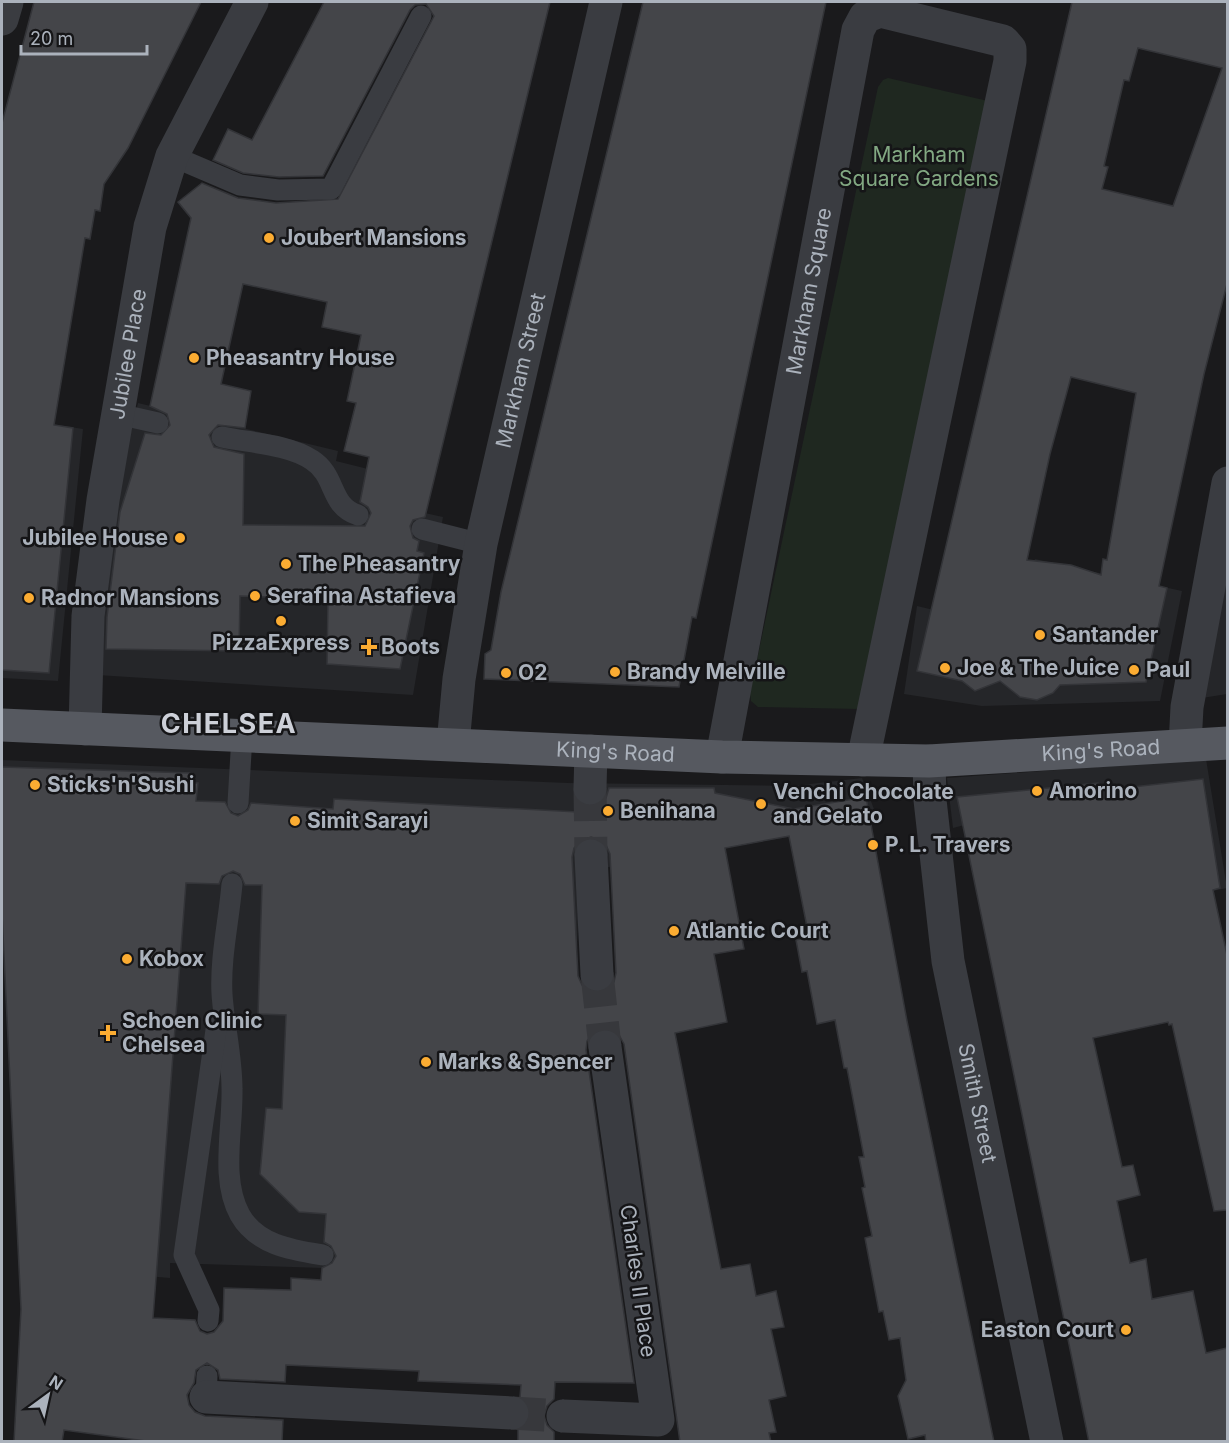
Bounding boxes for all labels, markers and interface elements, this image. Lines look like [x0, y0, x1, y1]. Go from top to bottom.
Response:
scale bar [21, 18, 147, 56]
text: 20 m [30, 28, 73, 49]
park label: Markham Square Gardens [839, 142, 999, 191]
street label: Markham Square [781, 205, 837, 377]
place label: Joubert Mansions [281, 225, 467, 250]
marker: Joubert Mansions [262, 231, 276, 245]
street label: Jubilee Place [104, 287, 151, 421]
street label: Markham Street [491, 290, 551, 450]
place label: Pheasantry House [206, 345, 395, 370]
marker: Pheasantry House [187, 351, 201, 365]
place label: Jubilee House [22, 525, 168, 550]
marker: Jubilee House [173, 531, 187, 545]
place label: The Pheasantry [298, 551, 461, 576]
marker: The Pheasantry [279, 557, 293, 571]
place label: Serafina Astafieva [267, 583, 456, 608]
place label: Radnor Mansions [41, 585, 220, 610]
marker: Serafina Astafieva [248, 589, 262, 603]
marker: Radnor Mansions [22, 591, 36, 605]
marker: PizzaExpress [274, 614, 288, 628]
place label: Santander [1052, 622, 1159, 647]
marker: Santander [1033, 628, 1047, 642]
place label: PizzaExpress [212, 630, 350, 655]
place label: Boots [381, 634, 440, 659]
marker: Boots [362, 640, 376, 654]
place label: Joe & The Juice [957, 655, 1119, 680]
place label: Paul [1146, 657, 1190, 682]
place label: Brandy Melville [627, 659, 786, 684]
place label: O2 [518, 660, 547, 685]
marker: Joe & The Juice [938, 661, 952, 675]
marker: Paul [1127, 663, 1141, 677]
marker: Brandy Melville [608, 665, 622, 679]
marker: O2 [499, 666, 513, 680]
district label: CHELSEA [161, 707, 297, 740]
street label: King's Road [1041, 734, 1161, 766]
street label: King's Road [556, 737, 675, 767]
place label: Sticks'n'Sushi [47, 772, 194, 797]
marker: Sticks'n'Sushi [28, 778, 42, 792]
place label: Amorino [1049, 778, 1137, 803]
place label: Venchi Chocolate and Gelato [773, 779, 954, 828]
marker: Amorino [1030, 784, 1044, 798]
marker: Venchi Chocolate and Gelato [754, 797, 768, 811]
place label: Benihana [620, 798, 716, 823]
marker: Benihana [601, 804, 615, 818]
place label: Simit Sarayi [307, 808, 428, 833]
marker: Simit Sarayi [288, 814, 302, 828]
place label: P. L. Travers [885, 832, 1010, 857]
marker: P. L. Travers [866, 838, 880, 852]
place label: Atlantic Court [686, 918, 829, 943]
marker: Atlantic Court [667, 924, 681, 938]
place label: Kobox [139, 946, 204, 971]
marker: Kobox [120, 952, 134, 966]
place label: Schoen Clinic Chelsea [122, 1008, 263, 1057]
marker: Schoen Clinic Chelsea [99, 1024, 117, 1042]
street label: Smith Street [953, 1041, 1002, 1165]
place label: Marks & Spencer [438, 1049, 613, 1074]
marker: Marks & Spencer [419, 1055, 433, 1069]
street label: Charles II Place [615, 1203, 662, 1359]
place label: Easton Court [981, 1317, 1114, 1342]
marker: Easton Court [1119, 1323, 1133, 1337]
north arrow [18, 1365, 78, 1425]
text: N [46, 1371, 67, 1394]

